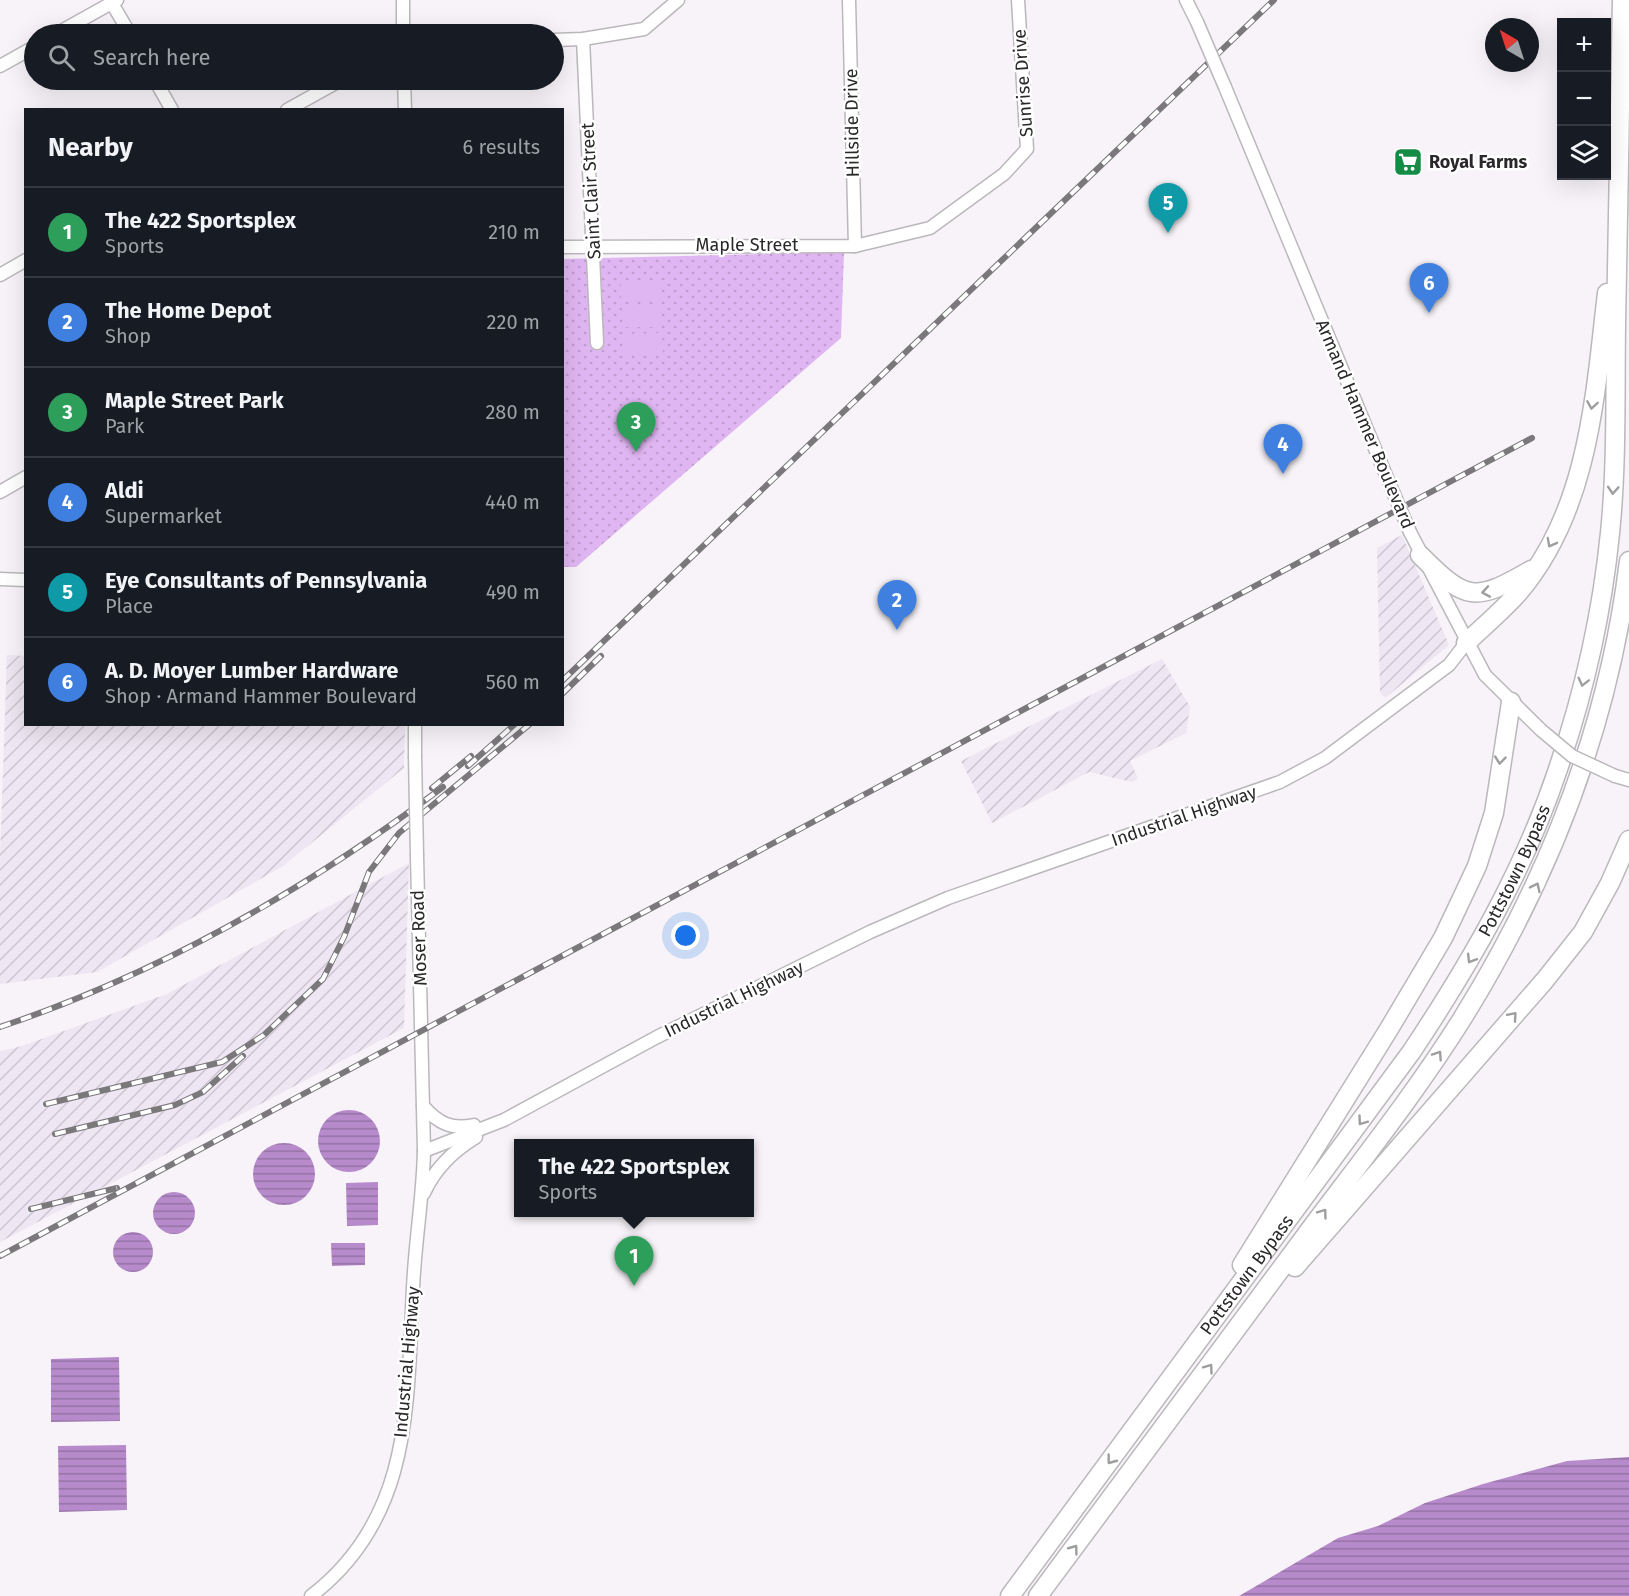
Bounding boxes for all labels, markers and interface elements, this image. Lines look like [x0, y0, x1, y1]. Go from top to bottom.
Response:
north arrow [1485, 18, 1539, 72]
map controls [1557, 18, 1611, 180]
button: + [1557, 18, 1611, 72]
search box [24, 24, 564, 90]
street label: Sunrise Drive [1008, 28, 1038, 138]
icon: search [45, 41, 78, 74]
text: Search here [93, 44, 211, 71]
street label: Hillside Drive [840, 68, 864, 178]
button: − [1557, 72, 1611, 126]
street label: Saint Clair Street [576, 122, 606, 260]
button: layers [1557, 126, 1611, 180]
text: Nearby [48, 132, 133, 163]
text: 6 results [463, 135, 540, 159]
supermarket icon: Royal Farms [1392, 146, 1424, 178]
place label: Royal Farms [1429, 151, 1527, 173]
pin: 5 [1148, 184, 1188, 233]
text: The 422 Sportsplex [105, 207, 296, 234]
text: 1 [63, 220, 72, 244]
text: 210 m [488, 220, 540, 244]
text: Sports [105, 234, 164, 258]
street label: Maple Street [695, 234, 799, 256]
pin: 6 [1410, 264, 1448, 313]
text: The Home Depot [105, 297, 271, 324]
text: 2 [62, 310, 73, 334]
text: 220 m [487, 310, 540, 334]
street label: Armand Hammer Boulevard [1311, 316, 1419, 532]
text: Shop [105, 324, 151, 348]
text: Maple Street Park [105, 387, 284, 414]
text: 3 [62, 400, 73, 424]
text: 280 m [485, 400, 540, 424]
one-way arrow [1587, 400, 1599, 409]
pin: 3 [616, 402, 656, 452]
text: Park [105, 414, 144, 438]
pin: 4 [1264, 424, 1302, 474]
text: Aldi [105, 477, 144, 504]
one-way arrow [1607, 485, 1620, 494]
text: 4 [62, 490, 73, 514]
text: 440 m [485, 490, 540, 514]
text: Supermarket [105, 504, 222, 528]
one-way arrow [1547, 536, 1558, 547]
text: Eye Consultants of Pennsylvania [105, 567, 427, 594]
text: 5 [62, 580, 73, 604]
text: 490 m [486, 580, 540, 604]
pin: 2 [878, 580, 916, 630]
one-way arrow [1481, 585, 1490, 597]
text: Place [105, 594, 153, 618]
text: A. D. Moyer Lumber Hardware [105, 657, 398, 684]
text: 6 [62, 670, 73, 694]
text: 560 m [486, 670, 540, 694]
one-way arrow [1578, 676, 1590, 687]
text: Shop · Armand Hammer Boulevard [105, 684, 417, 708]
one-way arrow [1495, 755, 1507, 765]
street label: Industrial Highway [1109, 781, 1260, 851]
street label: Pottstown Bypass [1474, 802, 1555, 940]
one-way arrow [1528, 882, 1540, 893]
street label: Moser Road [406, 890, 432, 986]
your location [671, 921, 700, 950]
one-way arrow [1467, 953, 1479, 963]
street label: Industrial Highway [661, 956, 807, 1042]
one-way arrow [1506, 1012, 1517, 1023]
one-way arrow [1431, 1051, 1442, 1062]
one-way arrow [1358, 1114, 1369, 1125]
popup [514, 1139, 754, 1217]
text: The 422 Sportsplex [538, 1153, 730, 1180]
text: Sports [538, 1180, 597, 1204]
one-way arrow [1316, 1208, 1327, 1219]
street label: Pottstown Bypass [1195, 1211, 1298, 1339]
pin: 1 [614, 1236, 654, 1286]
street label: Industrial Highway [389, 1285, 425, 1439]
one-way arrow [1202, 1363, 1213, 1374]
one-way arrow [1107, 1454, 1118, 1465]
one-way arrow [1066, 1545, 1077, 1556]

